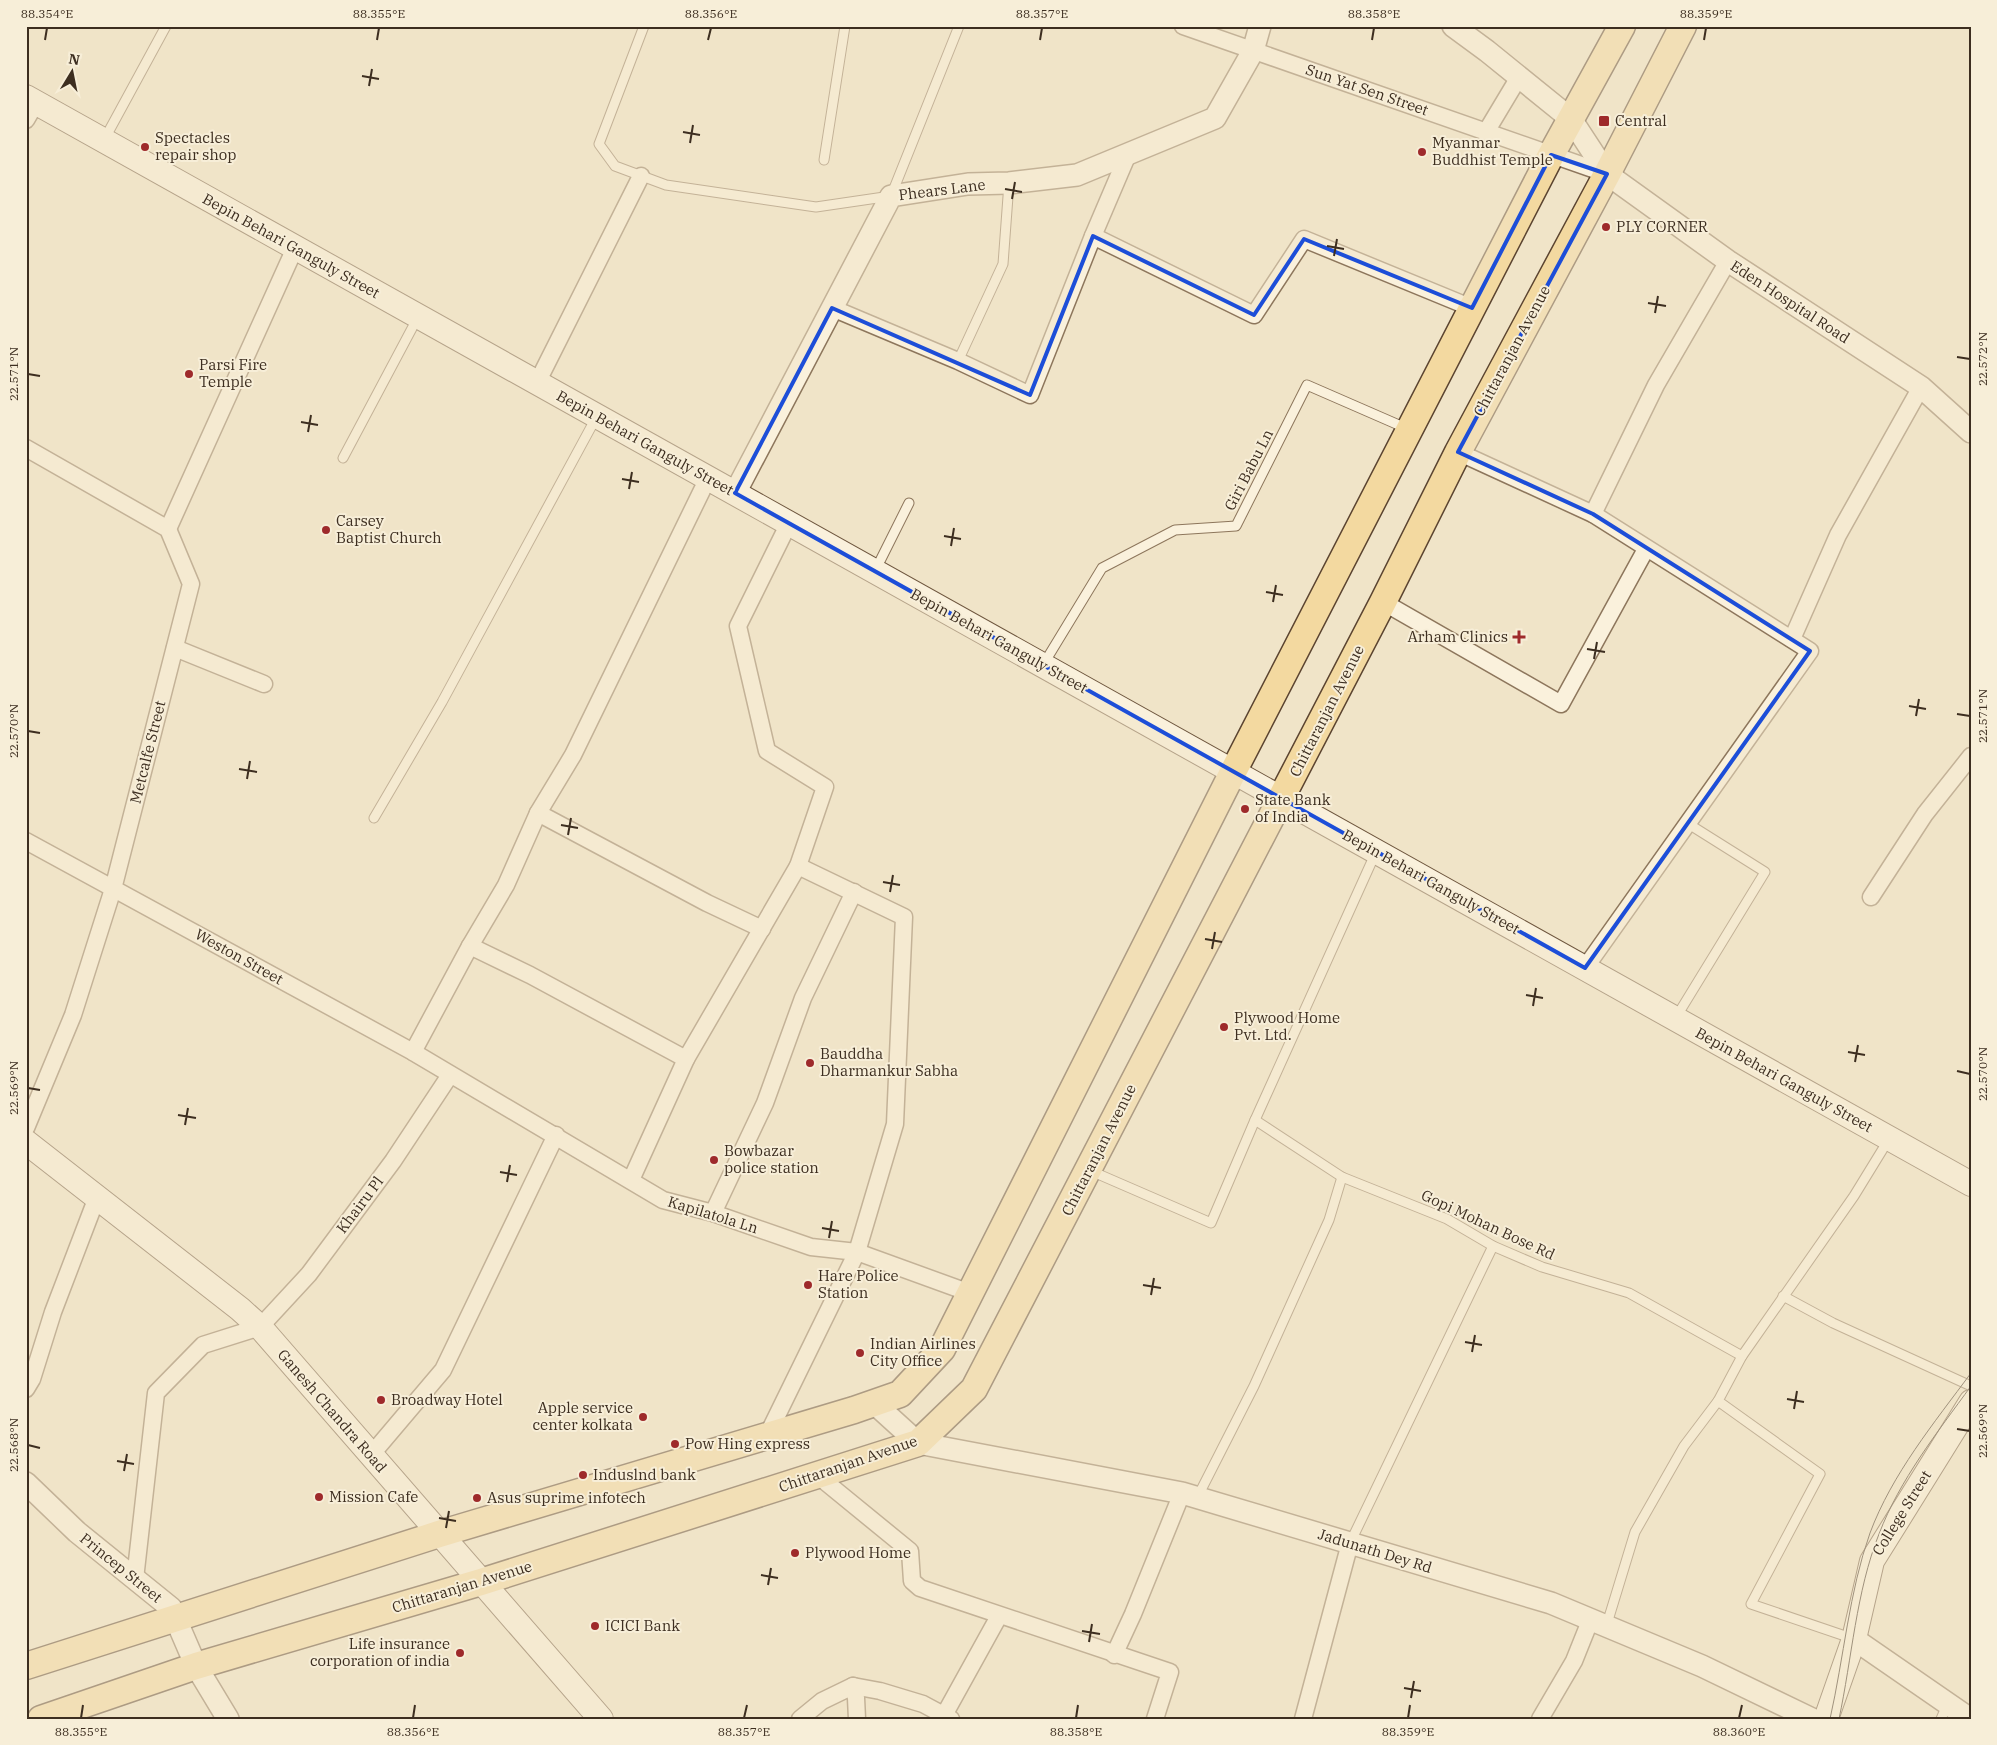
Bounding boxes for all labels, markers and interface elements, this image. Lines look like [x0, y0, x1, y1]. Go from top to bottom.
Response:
text: 88.354°E [21, 6, 73, 21]
text: 88.355°E [353, 6, 405, 21]
text: 88.356°E [685, 6, 737, 21]
text: 88.357°E [1016, 6, 1068, 21]
text: 88.358°E [1348, 6, 1400, 21]
text: 88.359°E [1680, 6, 1732, 21]
north arrow [48, 48, 98, 98]
text: N [67, 49, 81, 69]
street label: Sun Yat Sen Street [1303, 60, 1431, 119]
place label: Central [1615, 111, 1667, 130]
marker: Central [1597, 114, 1611, 128]
place label: Spectacles repair shop [155, 128, 236, 164]
place label: Myanmar Buddhist Temple [1432, 133, 1553, 169]
marker: Spectacles repair shop [139, 141, 151, 153]
marker: Myanmar Buddhist Temple [1416, 146, 1428, 158]
street label: Phears Lane [897, 175, 986, 204]
street label: Bepin Behari Ganguly Street [199, 189, 383, 302]
place label: PLY CORNER [1616, 217, 1708, 236]
marker: PLY CORNER [1600, 221, 1612, 233]
street label: Eden Hospital Road [1727, 256, 1853, 347]
street label: Chittaranjan Avenue [1469, 282, 1554, 419]
text: 22.572°N [1975, 332, 1990, 386]
text: 22.571°N [6, 347, 21, 401]
place label: Parsi Fire Temple [199, 355, 267, 391]
marker: Parsi Fire Temple [183, 368, 195, 380]
street label: Bepin Behari Ganguly Street [553, 386, 737, 499]
street label: Giri Babu Ln [1220, 426, 1277, 514]
place label: Carsey Baptist Church [336, 511, 442, 547]
marker: Carsey Baptist Church [320, 524, 332, 536]
street label: Bepin Behari Ganguly Street [907, 584, 1091, 697]
place label: Arham Clinics [1407, 627, 1508, 646]
marker: Arham Clinics [1512, 630, 1526, 644]
street label: Chittaranjan Avenue [1285, 642, 1368, 780]
text: 22.571°N [1975, 689, 1990, 743]
street label: Metcalfe Street [126, 698, 169, 805]
text: 22.570°N [6, 704, 21, 758]
place label: State Bank of India [1255, 790, 1331, 826]
marker: State Bank of India [1239, 803, 1251, 815]
street label: Bepin Behari Ganguly Street [1339, 825, 1523, 938]
street label: Weston Street [192, 924, 287, 989]
place label: Plywood Home Pvt. Ltd. [1234, 1008, 1340, 1044]
marker: Plywood Home Pvt. Ltd. [1218, 1021, 1230, 1033]
street label: Bepin Behari Ganguly Street [1692, 1023, 1876, 1136]
place label: Bauddha Dharmankur Sabha [820, 1044, 958, 1080]
text: 22.570°N [1975, 1047, 1990, 1101]
marker: Bauddha Dharmankur Sabha [804, 1057, 816, 1069]
text: 22.569°N [6, 1061, 21, 1115]
street label: Chittaranjan Avenue [1057, 1081, 1140, 1219]
place label: Bowbazar police station [724, 1141, 819, 1177]
marker: Bowbazar police station [708, 1154, 720, 1166]
street label: Khairu Pl [332, 1172, 387, 1237]
street label: Gopi Mohan Bose Rd [1418, 1185, 1558, 1264]
street label: Kapilatola Ln [666, 1192, 761, 1237]
place label: Hare Police Station [818, 1266, 899, 1302]
marker: Hare Police Station [802, 1279, 814, 1291]
place label: Indian Airlines City Office [870, 1334, 976, 1370]
street label: Ganesh Chandra Road [274, 1345, 391, 1476]
marker: Indian Airlines City Office [854, 1347, 866, 1359]
place label: Broadway Hotel [391, 1390, 503, 1409]
marker: Broadway Hotel [375, 1394, 387, 1406]
place label: Apple service center kolkata [533, 1398, 633, 1434]
text: 22.569°N [1975, 1404, 1990, 1458]
marker: Apple service center kolkata [637, 1411, 649, 1423]
text: 22.568°N [6, 1418, 21, 1472]
street label: Chittaranjan Avenue [776, 1431, 920, 1496]
place label: Pow Hing express [685, 1434, 810, 1453]
marker: Pow Hing express [669, 1438, 681, 1450]
place label: Induslnd bank [593, 1465, 696, 1484]
street label: College Street [1868, 1467, 1935, 1559]
marker: Induslnd bank [577, 1469, 589, 1481]
place label: Mission Cafe [329, 1487, 418, 1506]
place label: Asus suprime infotech [487, 1488, 646, 1507]
marker: Mission Cafe [313, 1491, 325, 1503]
marker: Asus suprime infotech [471, 1492, 483, 1504]
street label: Jadunath Dey Rd [1316, 1524, 1434, 1577]
street label: Princep Street [76, 1529, 166, 1607]
place label: Plywood Home [805, 1543, 911, 1562]
marker: Plywood Home [789, 1547, 801, 1559]
street label: Chittaranjan Avenue [390, 1556, 534, 1617]
place label: ICICI Bank [605, 1616, 680, 1635]
marker: ICICI Bank [589, 1620, 601, 1632]
place label: Life insurance corporation of india [310, 1634, 450, 1670]
marker: Life insurance corporation of india [454, 1647, 466, 1659]
text: 88.355°E [55, 1724, 107, 1739]
text: 88.356°E [387, 1724, 439, 1739]
text: 88.357°E [718, 1724, 770, 1739]
text: 88.358°E [1050, 1724, 1102, 1739]
text: 88.359°E [1382, 1724, 1434, 1739]
text: 88.360°E [1713, 1724, 1765, 1739]

